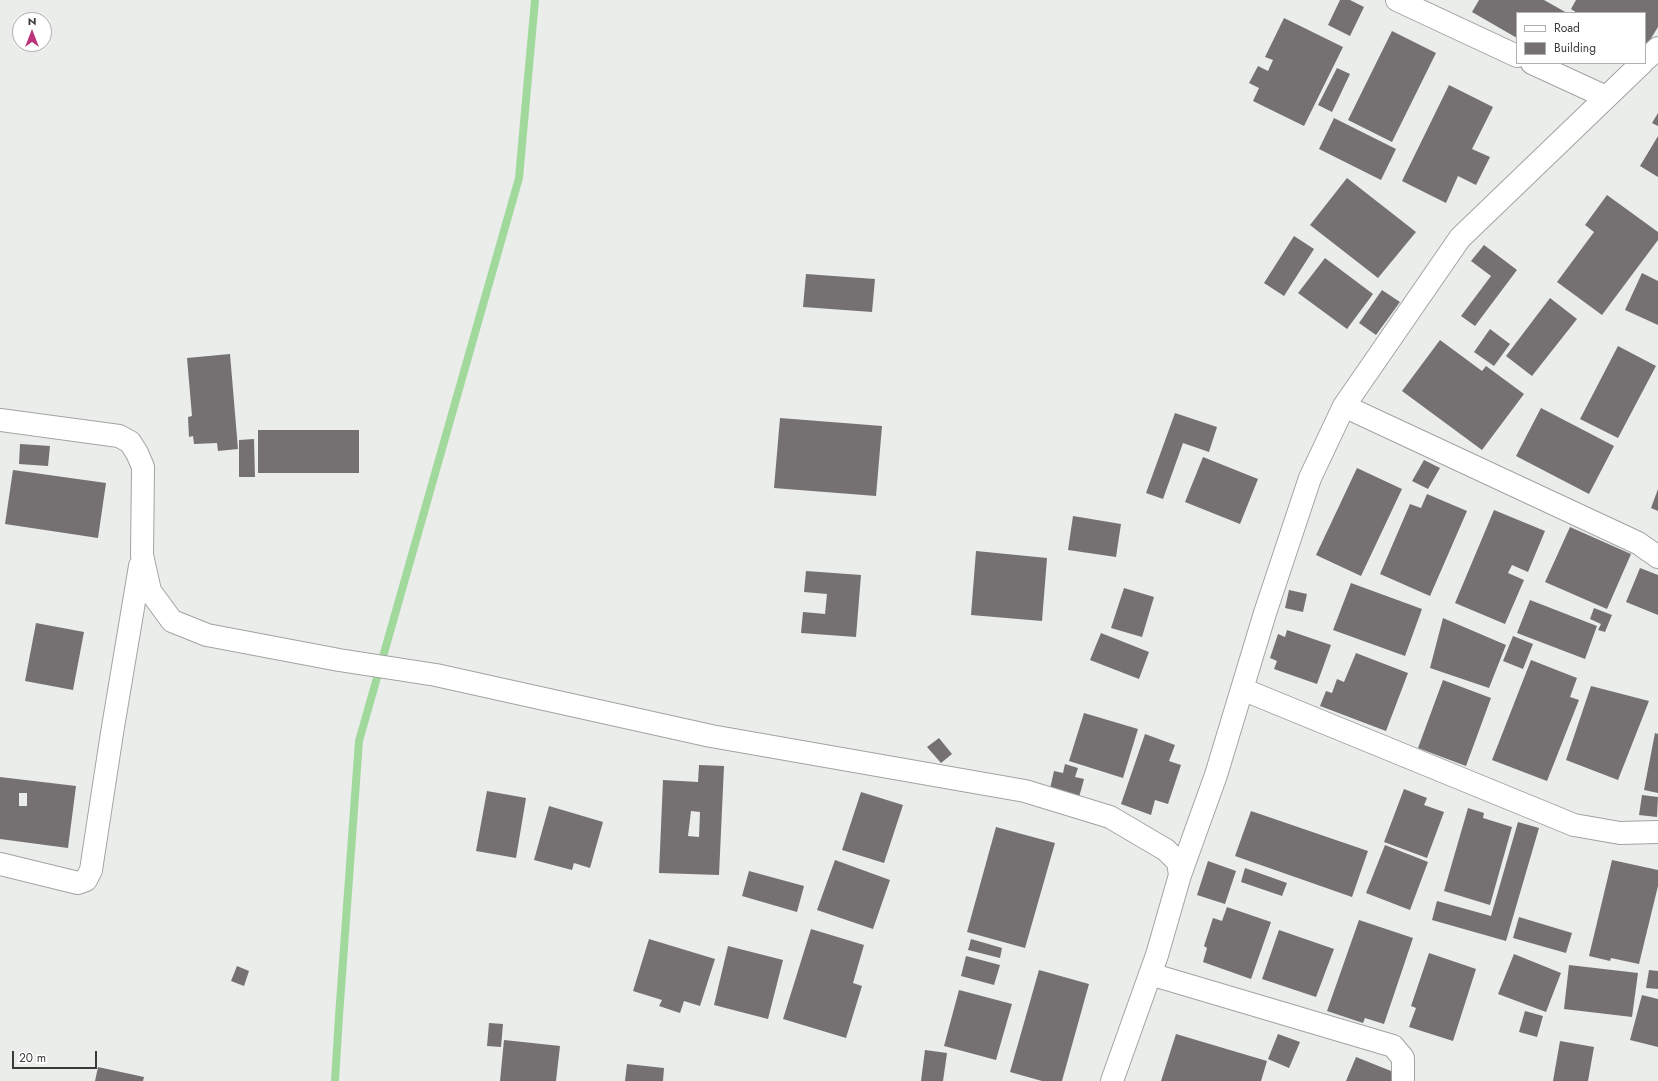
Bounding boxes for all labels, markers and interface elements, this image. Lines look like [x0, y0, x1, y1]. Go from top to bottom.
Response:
north arrow [12, 12, 52, 52]
legend [1516, 12, 1646, 64]
text: N [28, 13, 36, 29]
text: Road [1554, 19, 1580, 37]
text: Building [1554, 39, 1596, 57]
scale bar [14, 1043, 99, 1069]
text: 20 m [19, 1049, 46, 1067]

